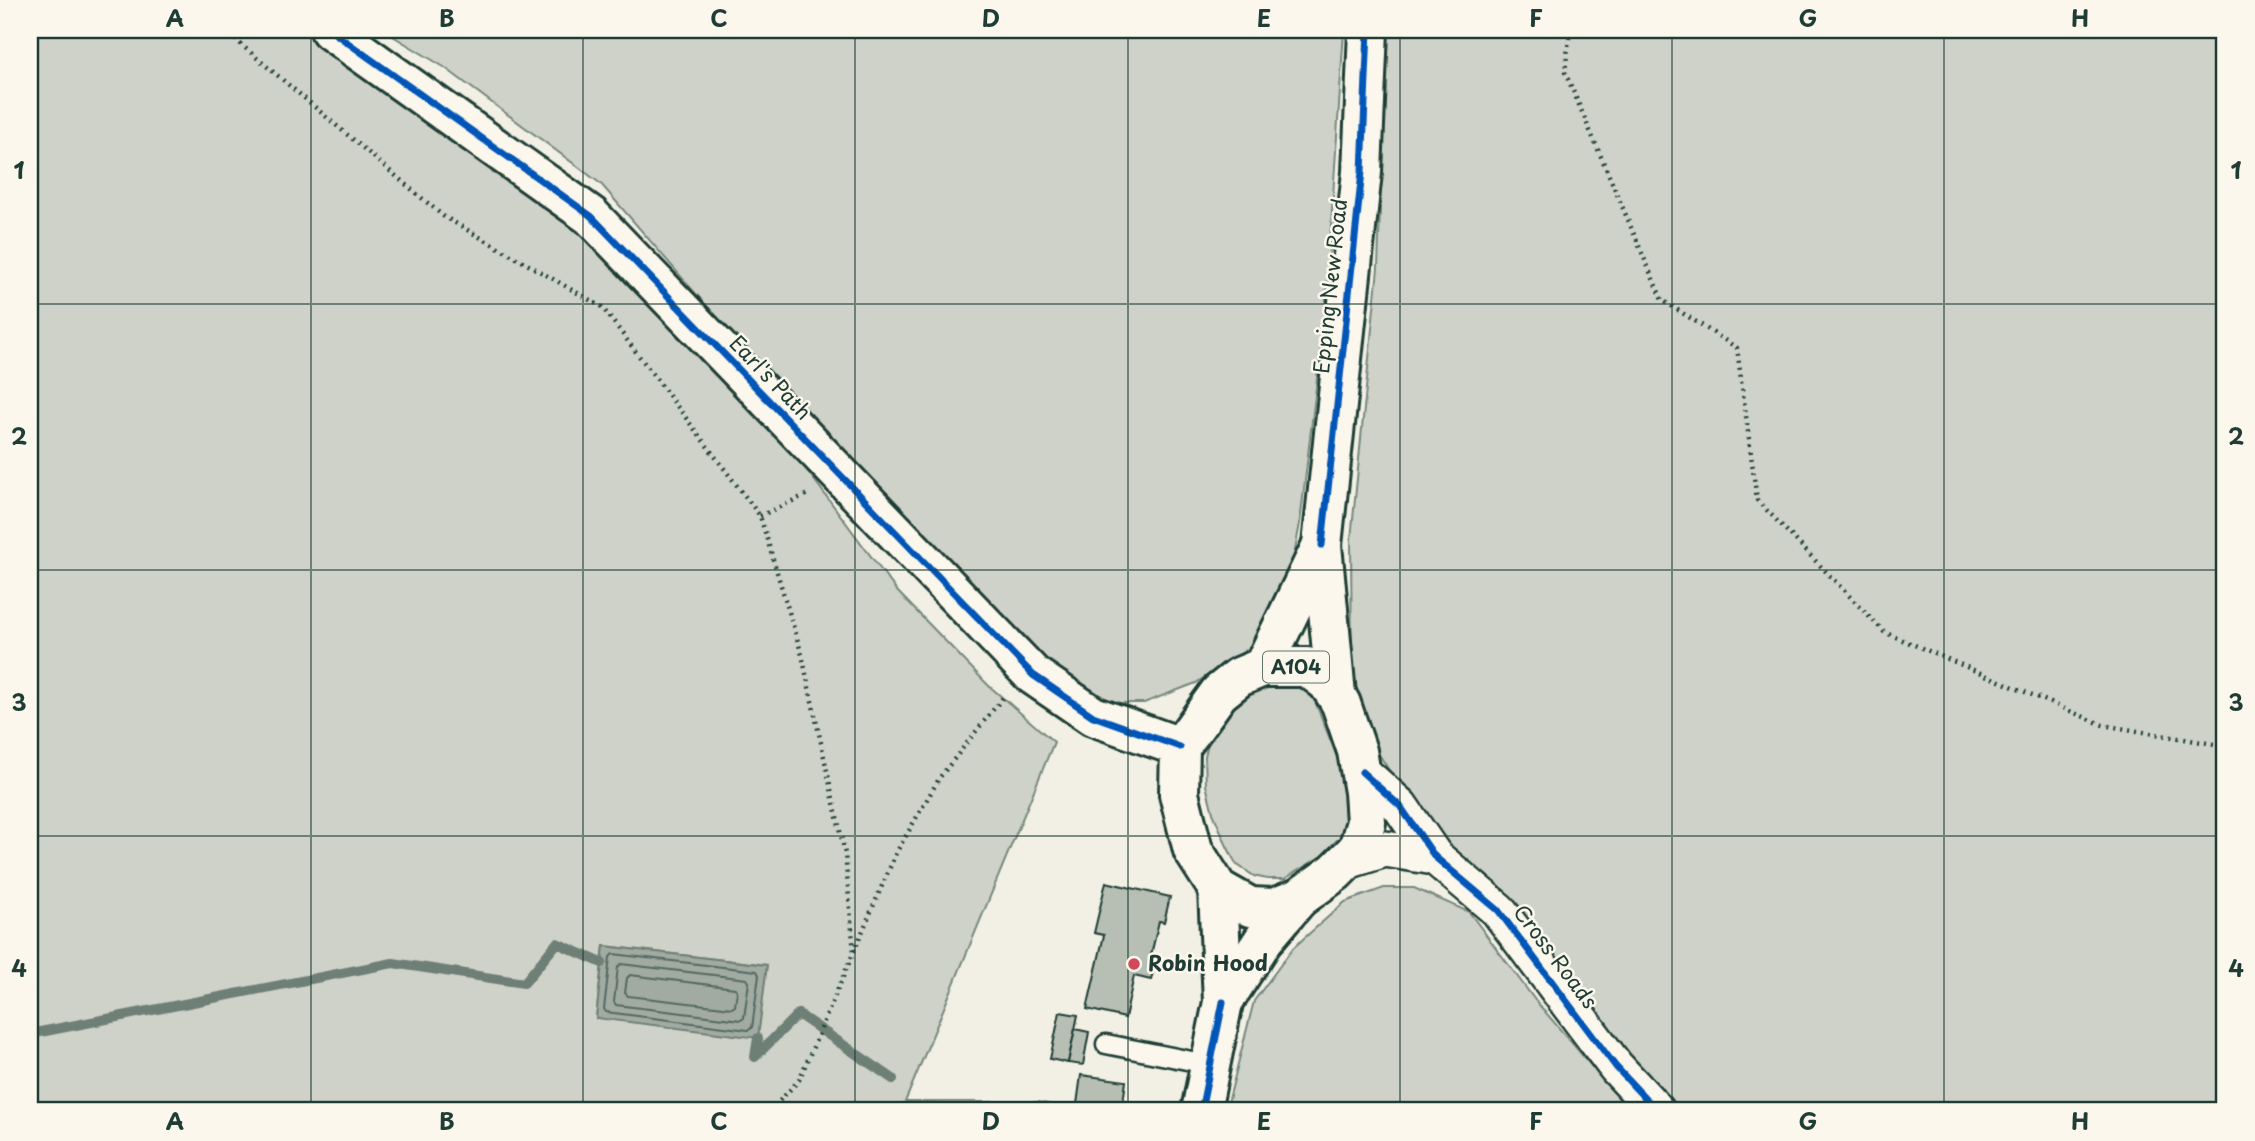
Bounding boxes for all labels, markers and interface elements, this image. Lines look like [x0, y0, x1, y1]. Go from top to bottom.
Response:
text: A [166, 0, 184, 35]
text: B [439, 0, 455, 35]
text: C [710, 0, 728, 35]
text: D [982, 0, 1000, 35]
text: E [1257, 0, 1271, 35]
text: F [1529, 0, 1543, 35]
text: G [1799, 0, 1817, 35]
text: H [2071, 0, 2089, 35]
text: 1 [14, 152, 25, 187]
text: 1 [2231, 152, 2242, 187]
street label: Epping New Road [1304, 197, 1354, 375]
street label: Earl's Path [723, 327, 820, 426]
text: 2 [11, 418, 27, 453]
text: 2 [2228, 418, 2244, 453]
road number: A104 [1263, 652, 1329, 682]
text: 3 [11, 684, 27, 719]
text: 3 [2228, 684, 2244, 719]
street label: Cross Roads [1507, 897, 1606, 1015]
place label: Robin Hood [1148, 946, 1268, 978]
text: 4 [11, 950, 27, 985]
text: 4 [2228, 950, 2244, 985]
marker: Robin Hood [1126, 956, 1142, 972]
text: A [166, 1103, 184, 1138]
text: B [439, 1103, 455, 1138]
text: C [710, 1103, 728, 1138]
text: D [982, 1103, 1000, 1138]
text: E [1257, 1103, 1271, 1138]
text: F [1529, 1103, 1543, 1138]
text: G [1799, 1103, 1817, 1138]
text: H [2071, 1103, 2089, 1138]

